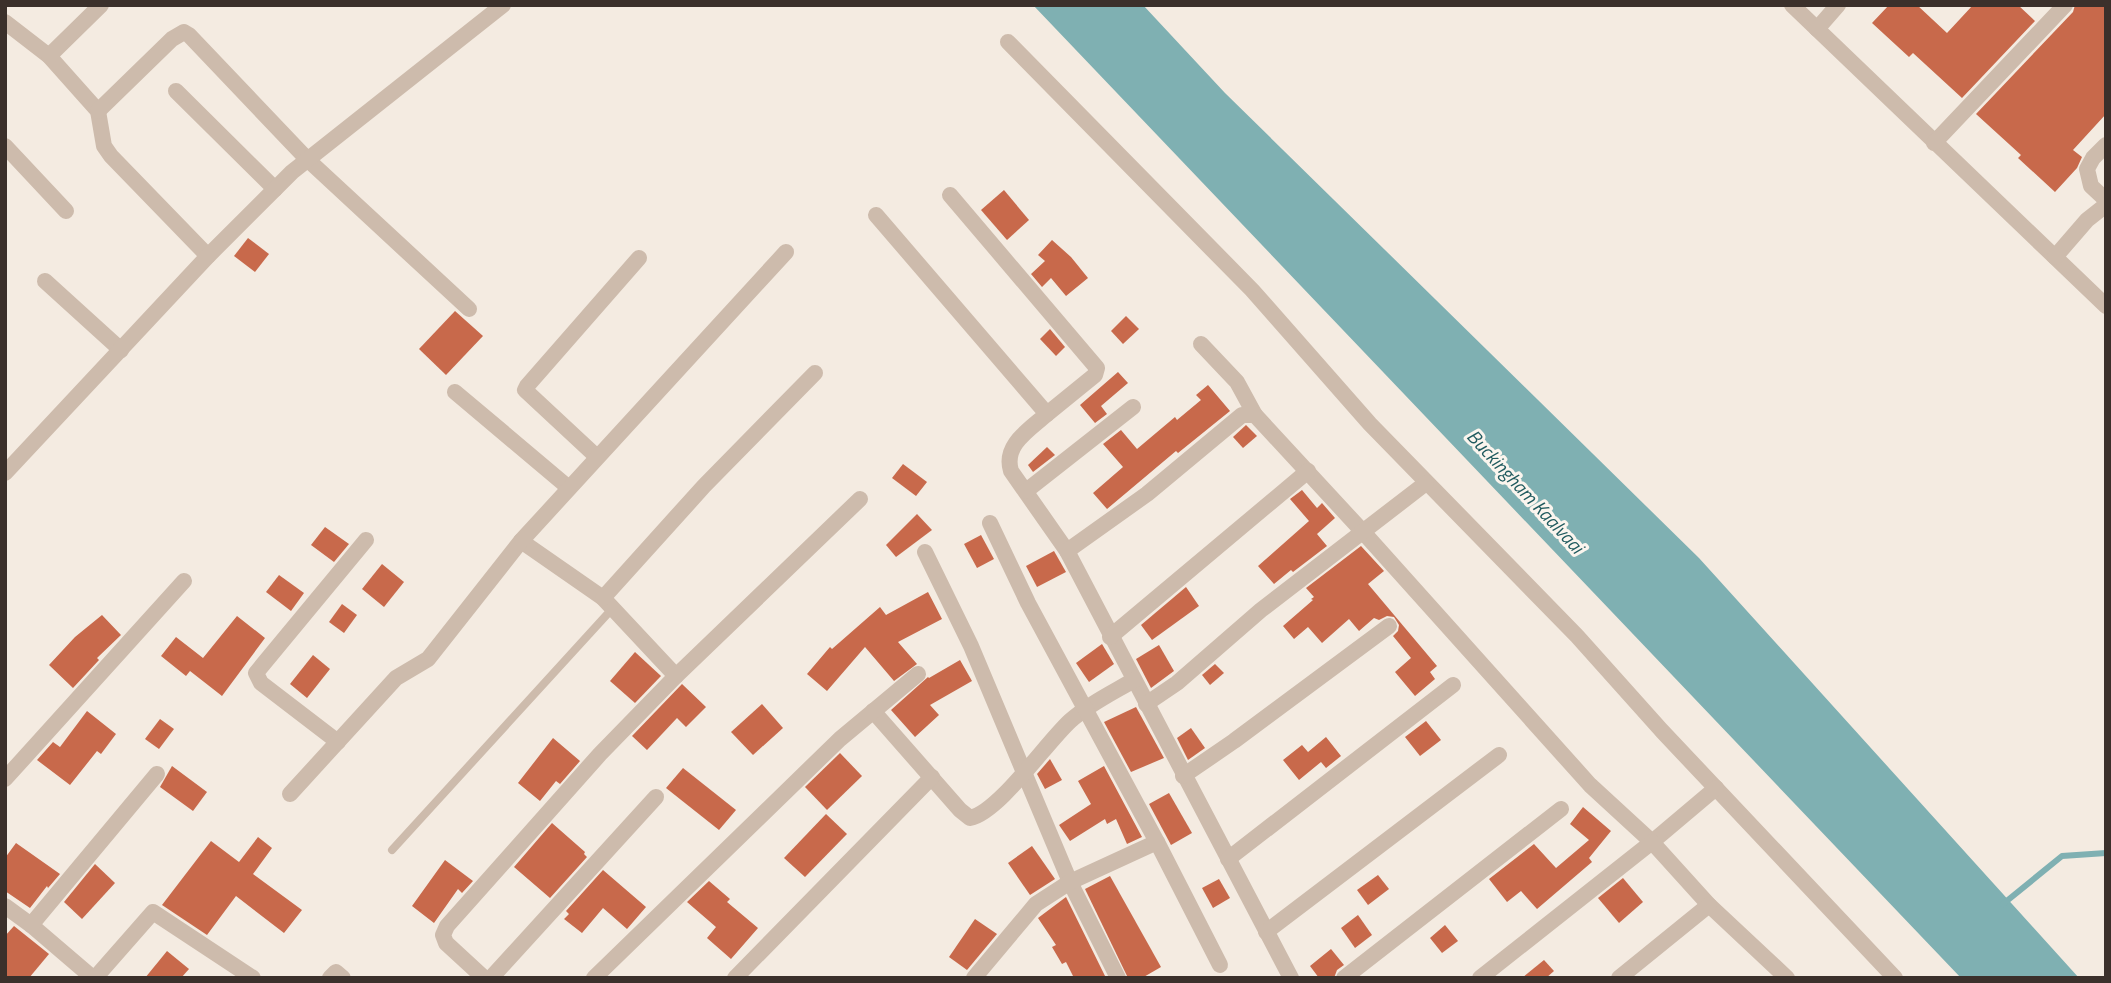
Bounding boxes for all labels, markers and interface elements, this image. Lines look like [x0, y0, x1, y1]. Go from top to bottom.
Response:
water label: Buckingham Kaalvaai [1461, 422, 1593, 561]

